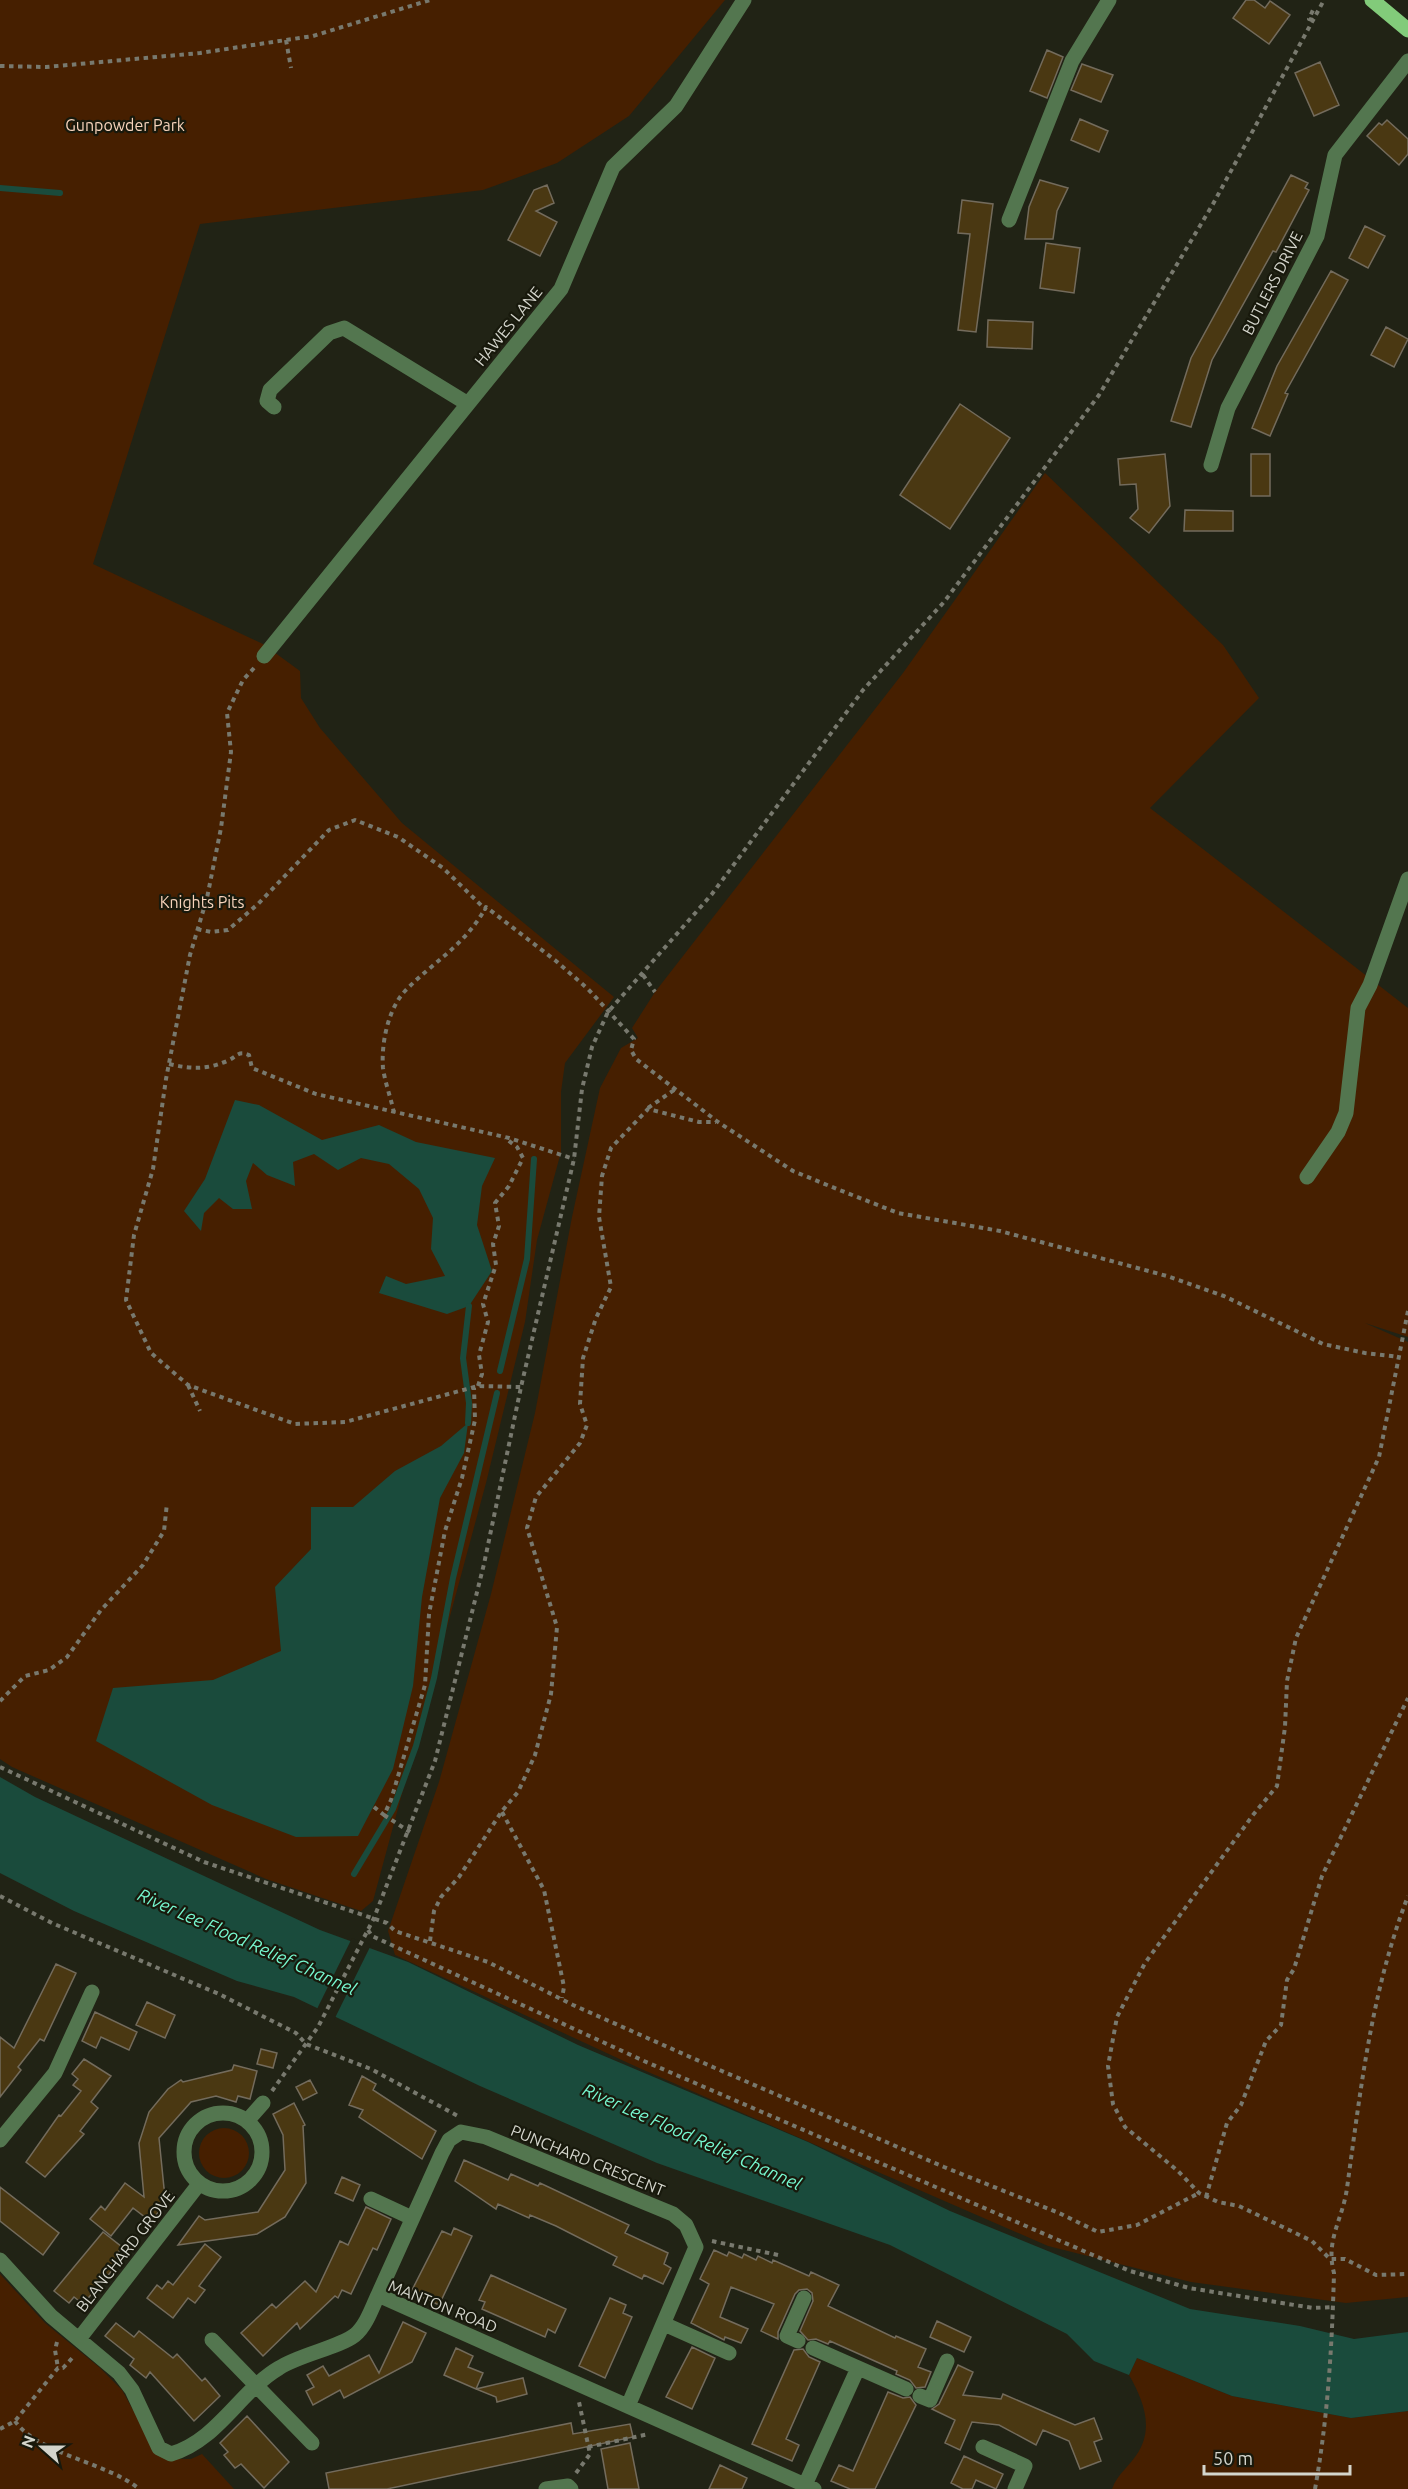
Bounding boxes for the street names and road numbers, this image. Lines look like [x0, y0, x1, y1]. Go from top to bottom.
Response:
street label: BUTLERS DRIVE [1238, 228, 1306, 338]
street label: HAWES LANE [471, 283, 545, 369]
street label: PUNCHARD CRESCENT [508, 2121, 668, 2199]
street label: BLANCHARD GROVE [72, 2187, 178, 2315]
street label: MANTON ROAD [386, 2276, 500, 2336]

